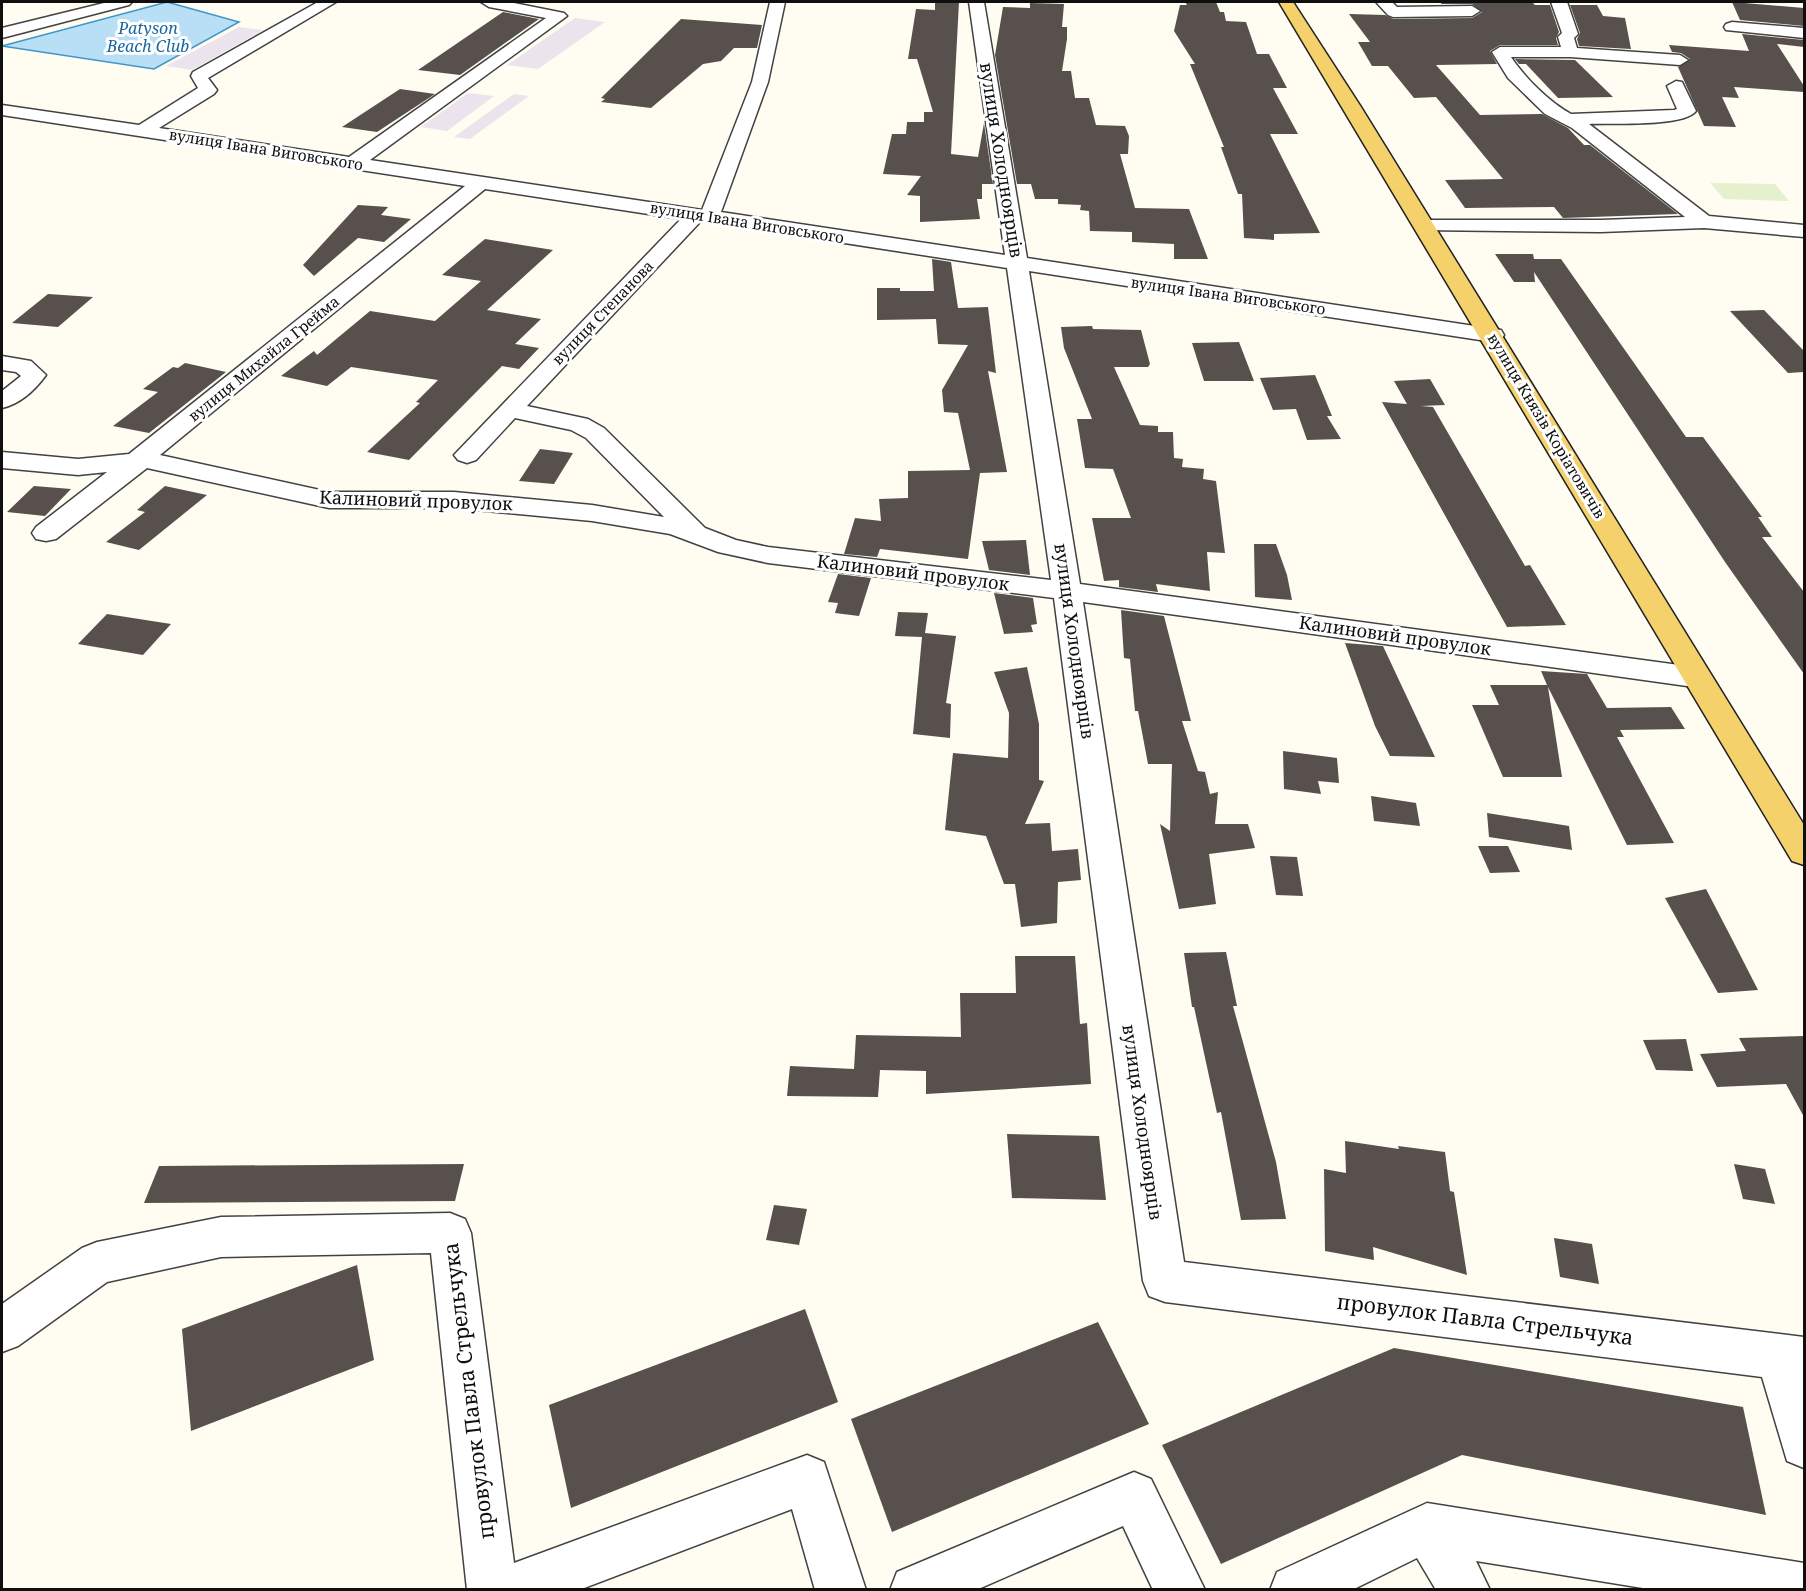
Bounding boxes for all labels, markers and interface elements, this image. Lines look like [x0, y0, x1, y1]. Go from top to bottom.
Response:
water label: Patyson Beach Club [106, 17, 189, 57]
street label: вулиця Холодноярців [975, 61, 1029, 259]
street label: вулиця Івана Виговського [168, 124, 365, 174]
street label: вулиця Івана Виговського [649, 197, 846, 247]
street label: вулиця Степанова [547, 256, 657, 369]
street label: вулиця Івана Виговського [1130, 271, 1327, 319]
street label: вулиця Михайла Грейма [184, 291, 343, 425]
street label: вулиця Князів Коріатовичів [1484, 329, 1610, 522]
street label: Калиновий провулок [319, 485, 514, 515]
street label: вулиця Холодноярців [1049, 541, 1101, 740]
street label: Калиновий провулок [816, 548, 1011, 596]
street label: Калиновий провулок [1298, 610, 1493, 660]
street label: вулиця Холодноярців [1117, 1022, 1169, 1221]
street label: провулок Павла Стрельчука [436, 1241, 500, 1541]
street label: провулок Павла Стрельчука [1335, 1287, 1635, 1351]

